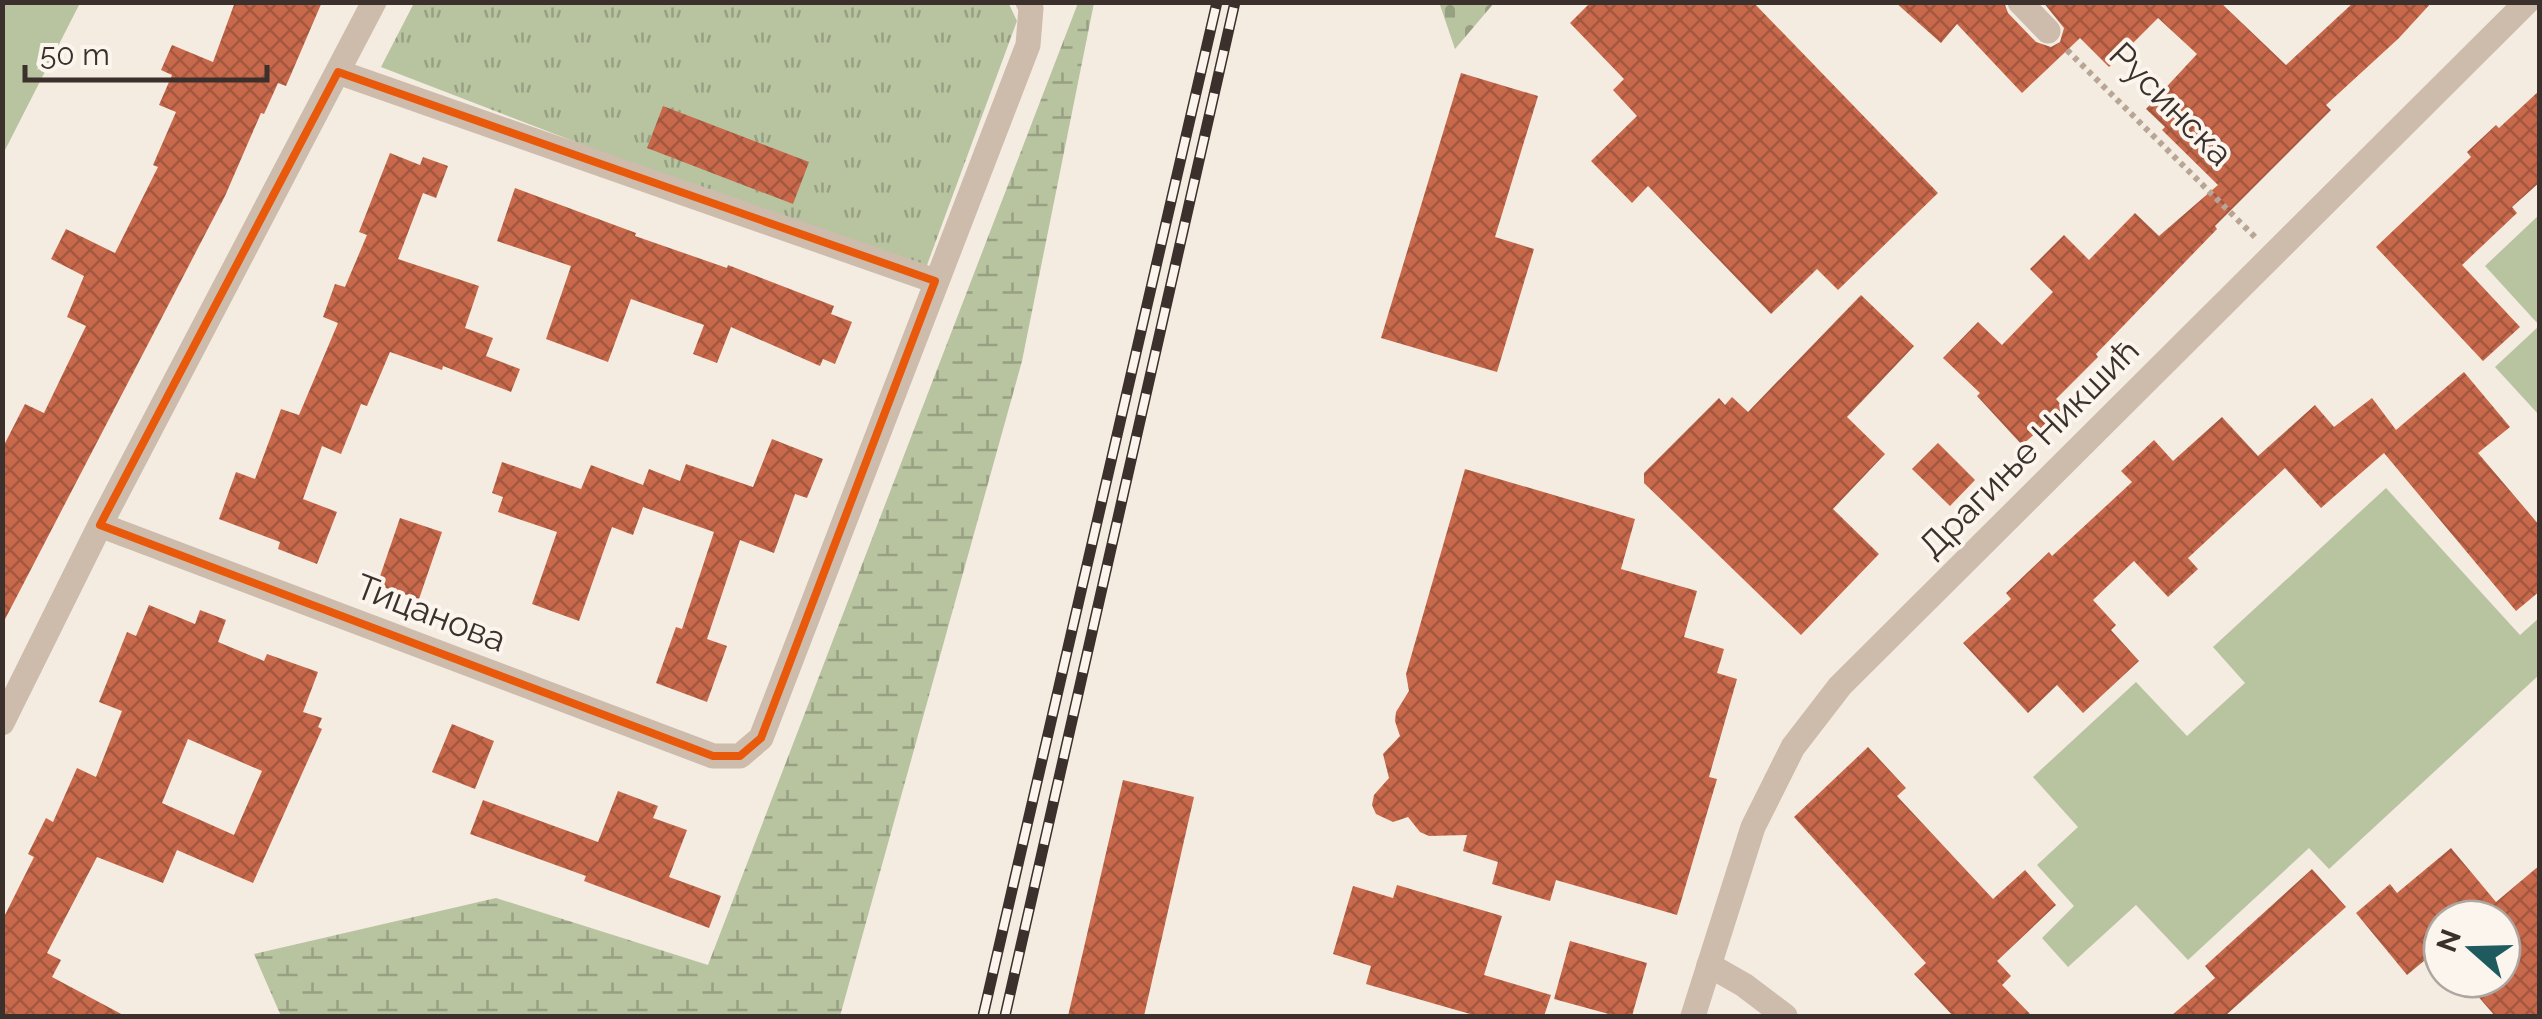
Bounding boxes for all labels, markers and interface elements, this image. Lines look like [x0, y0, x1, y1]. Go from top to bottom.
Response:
scale bar [25, 20, 268, 82]
street label: Русинска [2101, 34, 2241, 174]
text: 50 m [40, 37, 110, 72]
street label: Драгиње Никшић [1910, 329, 2147, 566]
street label: Тицанова [350, 565, 512, 660]
north arrow [2422, 899, 2522, 999]
text: N [2430, 925, 2468, 956]

